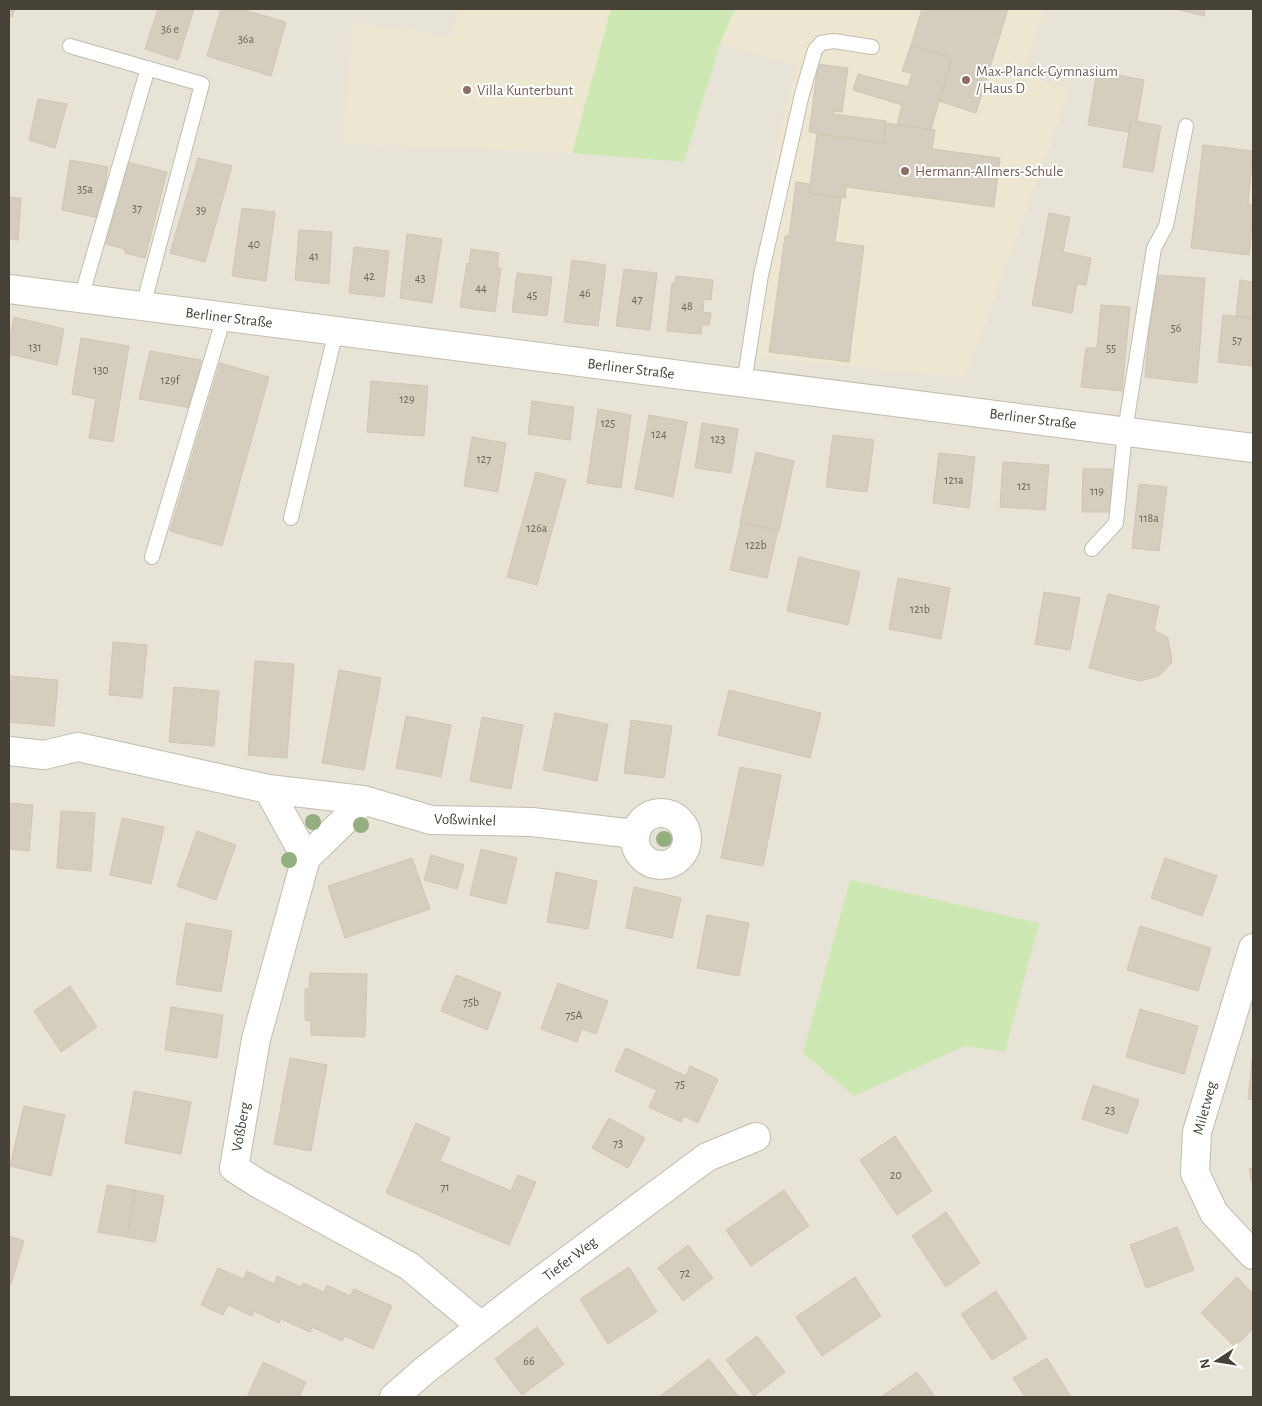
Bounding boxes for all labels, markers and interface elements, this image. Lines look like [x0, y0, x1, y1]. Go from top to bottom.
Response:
house number: 36 e [161, 23, 179, 35]
house number: 36a [238, 33, 255, 45]
place label: Max-Planck-Gymnasium / Haus D [976, 64, 1118, 96]
marker: Max-Planck-Gymnasium / Haus D [960, 74, 972, 86]
place label: Villa Kunterbunt [477, 83, 573, 98]
marker: Villa Kunterbunt [461, 84, 473, 96]
place label: Hermann-Allmers-Schule [915, 164, 1063, 179]
marker: Hermann-Allmers-Schule [899, 165, 911, 177]
house number: 35a [77, 183, 93, 195]
house number: 37 [132, 202, 142, 214]
house number: 39 [196, 204, 207, 216]
house number: 40 [248, 238, 260, 250]
house number: 41 [309, 250, 319, 262]
house number: 42 [363, 270, 375, 282]
house number: 43 [415, 272, 425, 284]
house number: 44 [475, 282, 487, 294]
house number: 46 [579, 287, 591, 299]
house number: 45 [527, 289, 537, 301]
house number: 47 [632, 293, 642, 305]
house number: 48 [681, 300, 693, 312]
street label: Berliner Straße [185, 305, 274, 331]
house number: 56 [1171, 322, 1182, 334]
house number: 57 [1232, 334, 1242, 346]
house number: 131 [28, 341, 42, 353]
house number: 55 [1106, 342, 1116, 354]
street label: Berliner Straße [587, 356, 676, 382]
house number: 130 [93, 364, 109, 376]
house number: 129f [161, 374, 181, 386]
house number: 129 [399, 393, 415, 405]
street label: Berliner Straße [989, 406, 1078, 432]
house number: 125 [601, 417, 615, 429]
house number: 124 [651, 428, 667, 440]
house number: 123 [711, 433, 725, 445]
house number: 127 [477, 453, 491, 465]
house number: 121a [944, 474, 964, 486]
house number: 121 [1017, 480, 1031, 492]
house number: 119 [1090, 485, 1104, 497]
house number: 118a [1139, 512, 1159, 524]
house number: 126a [527, 522, 548, 534]
house number: 122b [745, 539, 767, 551]
house number: 121b [910, 603, 930, 615]
street label: Voßwinkel [434, 811, 496, 829]
house number: 75b [463, 996, 479, 1008]
house number: 75A [566, 1009, 583, 1021]
house number: 75 [675, 1078, 685, 1090]
street label: Miletweg [1191, 1079, 1220, 1136]
street label: Voßberg [229, 1100, 253, 1153]
house number: 23 [1105, 1104, 1115, 1116]
house number: 73 [613, 1137, 623, 1149]
house number: 20 [890, 1169, 902, 1181]
house number: 71 [440, 1181, 450, 1193]
street label: Tiefer Weg [540, 1234, 600, 1284]
house number: 72 [680, 1267, 691, 1279]
north arrow [1192, 1336, 1242, 1386]
house number: 66 [523, 1355, 535, 1367]
text: N [1197, 1357, 1213, 1370]

